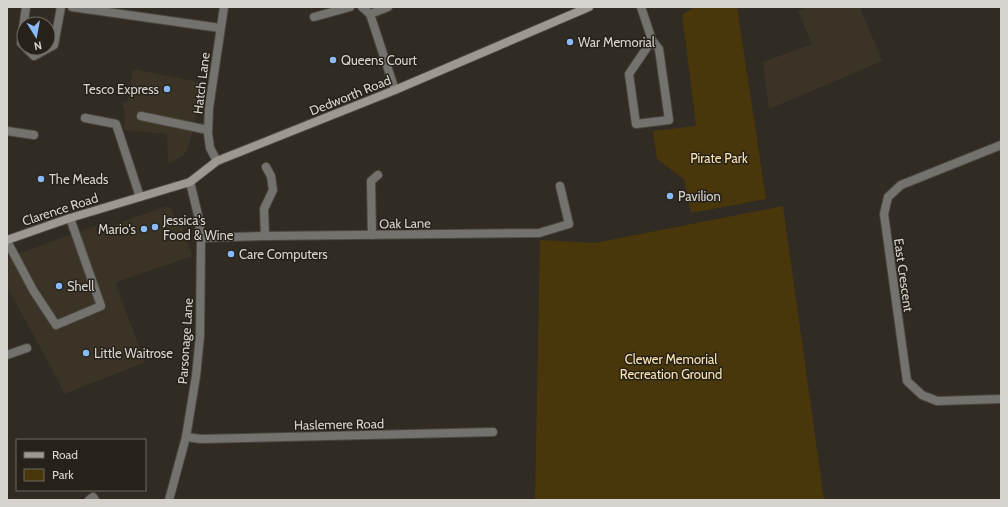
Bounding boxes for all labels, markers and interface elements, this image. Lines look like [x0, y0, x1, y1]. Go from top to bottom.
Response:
north arrow [16, 16, 56, 56]
place label: War Memorial [578, 34, 655, 50]
marker: War Memorial [565, 37, 575, 47]
text: N [33, 38, 43, 53]
street label: Hatch Lane [189, 51, 213, 115]
place label: Queens Court [341, 52, 418, 68]
marker: Queens Court [328, 55, 338, 65]
street label: Dedworth Road [307, 71, 393, 119]
place label: Tesco Express [83, 81, 160, 97]
marker: Tesco Express [162, 84, 172, 94]
park label: Pirate Park [690, 150, 748, 166]
place label: The Meads [49, 171, 109, 187]
marker: The Meads [36, 174, 46, 184]
place label: Pavilion [678, 188, 721, 204]
street label: Clarence Road [20, 189, 100, 229]
marker: Pavilion [665, 191, 675, 201]
place label: Jessica's Food & Wine [162, 212, 234, 243]
street label: Oak Lane [379, 215, 431, 231]
place label: Mario's [98, 221, 137, 237]
marker: Jessica's Food & Wine [150, 222, 160, 232]
marker: Mario's [139, 224, 149, 234]
street label: East Crescent [891, 237, 917, 313]
place label: Care Computers [239, 246, 328, 262]
marker: Care Computers [226, 249, 236, 259]
place label: Shell [67, 278, 94, 294]
marker: Shell [54, 281, 64, 291]
street label: Parsonage Lane [174, 297, 196, 385]
place label: Little Waitrose [94, 345, 173, 361]
marker: Little Waitrose [81, 348, 91, 358]
park label: Clewer Memorial Recreation Ground [620, 351, 722, 382]
street label: Haslemere Road [294, 415, 384, 433]
legend [16, 439, 146, 491]
text: Road [52, 447, 78, 462]
text: Park [52, 467, 74, 482]

